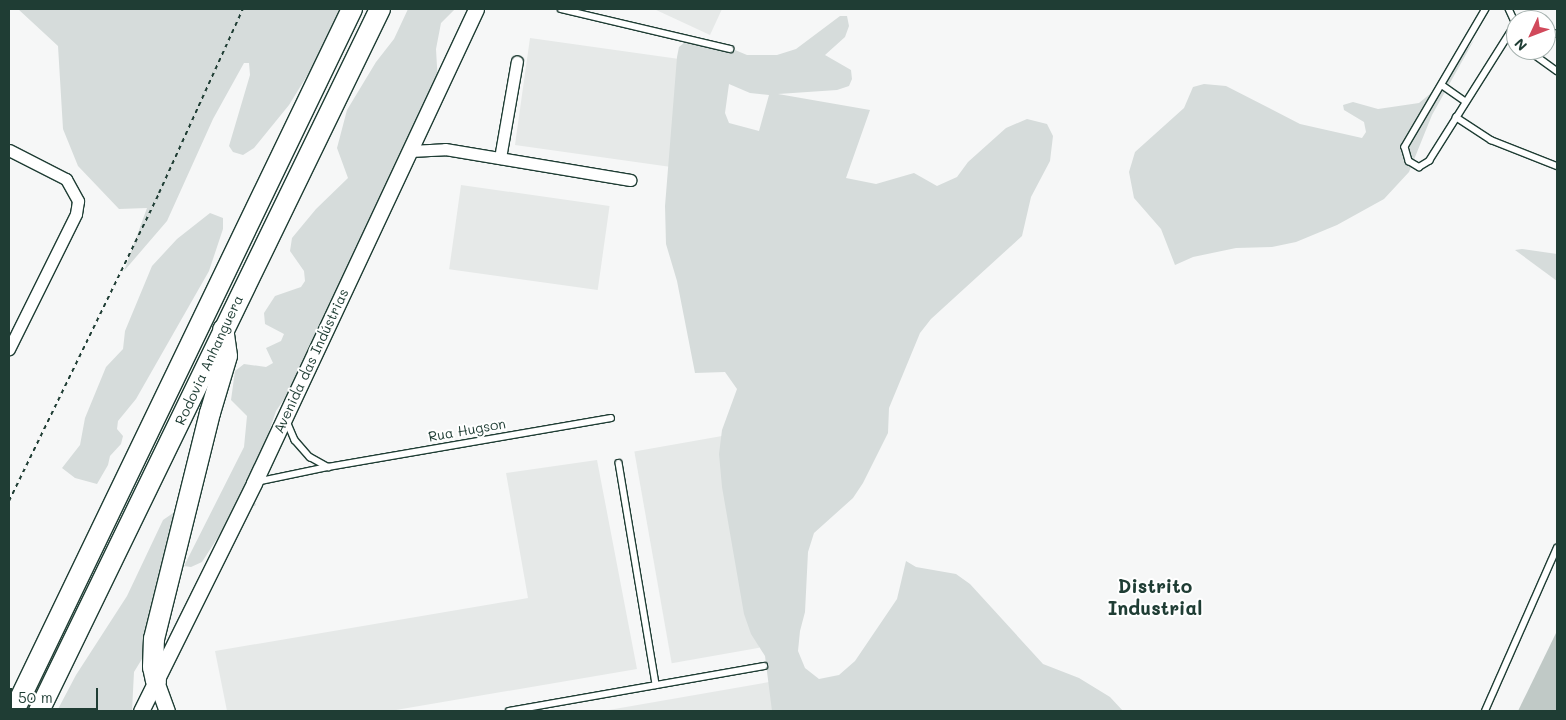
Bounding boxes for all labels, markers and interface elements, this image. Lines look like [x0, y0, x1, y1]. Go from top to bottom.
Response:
north arrow [1506, 10, 1556, 60]
text: N [1510, 35, 1531, 55]
street label: Avenida das Indústrias [270, 286, 352, 436]
street label: Rodovia Anhanguera [172, 292, 246, 428]
street label: Rua Hugson [427, 415, 507, 445]
district label: Distrito Industrial [1108, 575, 1202, 619]
scale bar [12, 678, 100, 710]
text: 50 m [18, 687, 53, 707]

